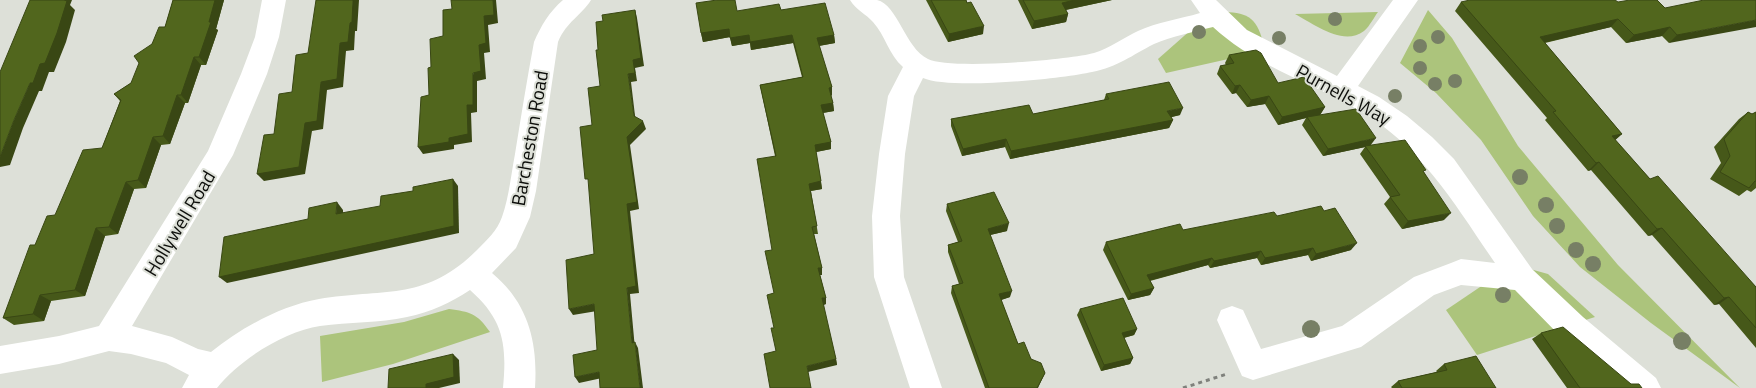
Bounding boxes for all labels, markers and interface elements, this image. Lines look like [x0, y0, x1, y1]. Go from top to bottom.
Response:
street label: Purnells Way [1291, 56, 1397, 132]
street label: Barcheston Road [503, 68, 555, 208]
street label: Hollywell Road [136, 165, 222, 281]

